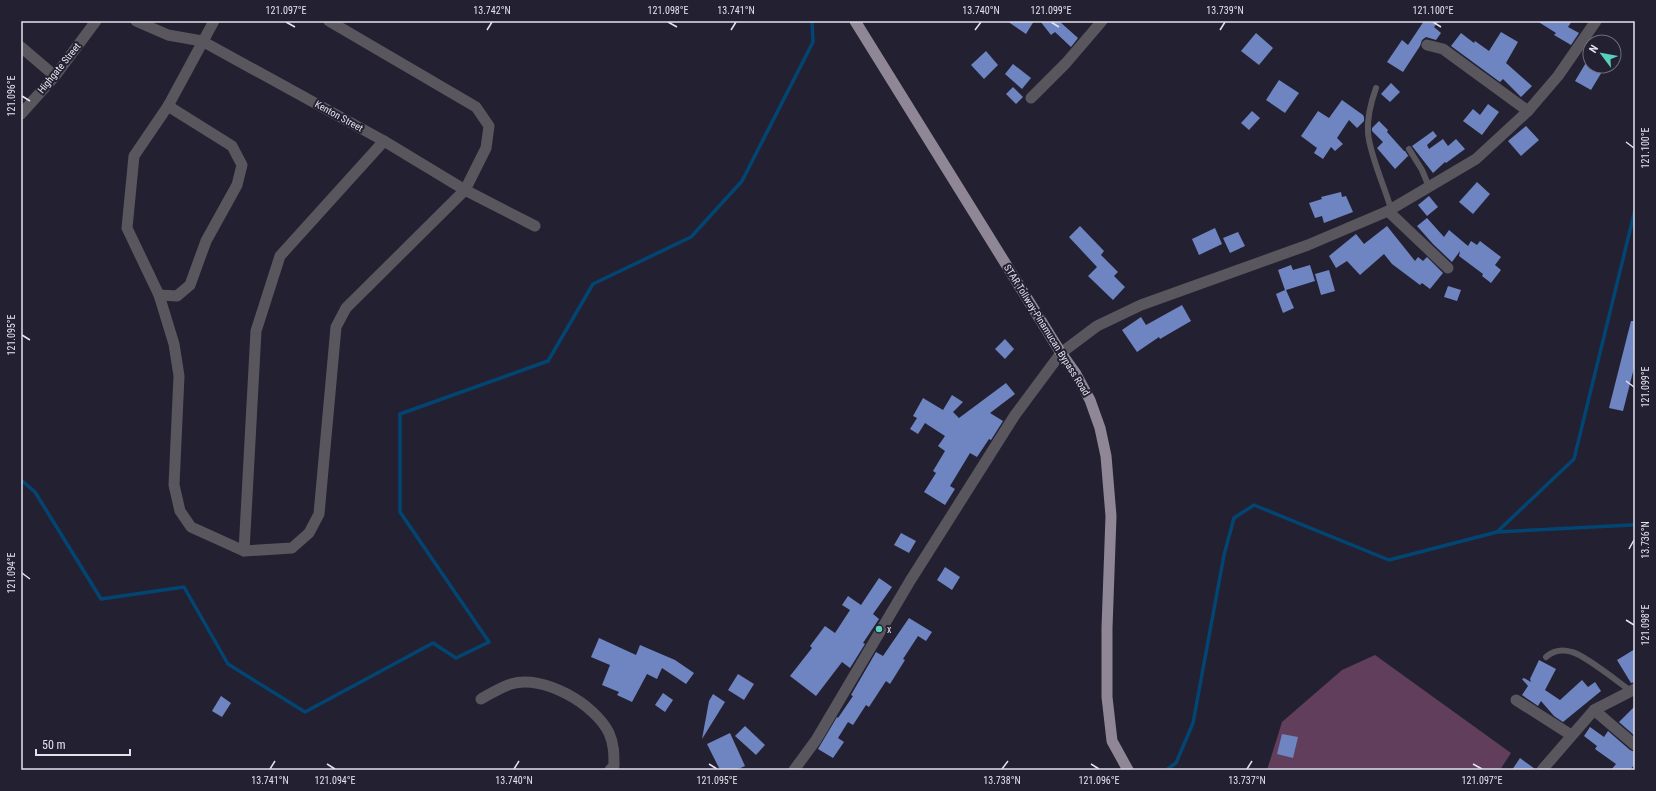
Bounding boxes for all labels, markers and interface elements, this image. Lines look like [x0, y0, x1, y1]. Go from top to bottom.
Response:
text: 121.097°E [266, 5, 307, 16]
text: 13.742°N [473, 5, 511, 16]
text: 121.098°E [648, 5, 689, 16]
text: 13.741°N [717, 5, 755, 16]
text: 13.740°N [962, 5, 1000, 16]
text: 121.099°E [1031, 5, 1072, 16]
text: 13.739°N [1206, 5, 1244, 16]
text: 121.100°E [1413, 5, 1454, 16]
north arrow [1582, 34, 1622, 74]
street label: Highgate Street [35, 41, 83, 95]
text: N [1587, 42, 1601, 55]
text: 121.096°E [6, 75, 17, 116]
street label: Kenton Street [313, 98, 365, 134]
text: 121.100°E [1640, 127, 1651, 168]
street label: STAR Tollway-Pinamucan Bypass Road [1002, 262, 1092, 398]
text: 121.095°E [6, 314, 17, 355]
text: 121.099°E [1640, 366, 1651, 407]
text: 13.736°N [1640, 521, 1651, 559]
text: 121.094°E [6, 552, 17, 593]
text: 121.098°E [1640, 604, 1651, 645]
marker: x [874, 624, 884, 634]
place label: x [887, 624, 892, 635]
scale bar [36, 731, 130, 757]
text: 50 m [42, 738, 66, 752]
text: 13.741°N [251, 775, 289, 786]
text: 121.094°E [315, 775, 356, 786]
text: 13.740°N [495, 775, 533, 786]
text: 121.095°E [697, 775, 738, 786]
text: 13.738°N [983, 775, 1021, 786]
text: 121.096°E [1079, 775, 1120, 786]
text: 13.737°N [1228, 775, 1266, 786]
text: 121.097°E [1462, 775, 1503, 786]

